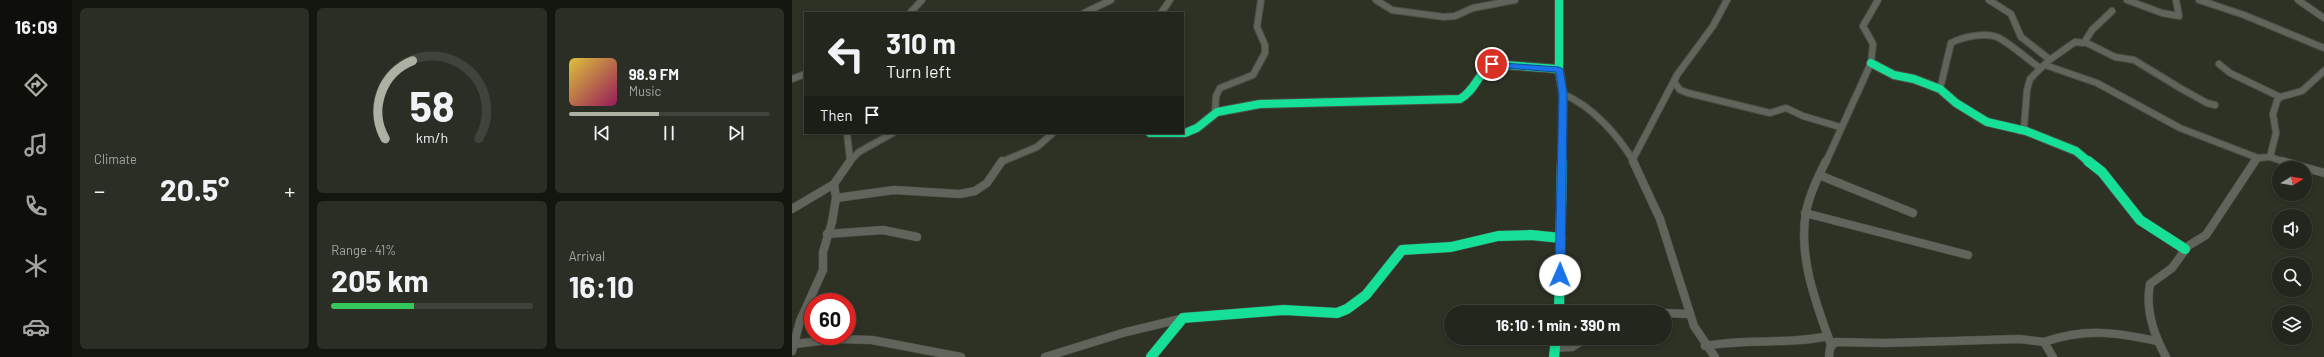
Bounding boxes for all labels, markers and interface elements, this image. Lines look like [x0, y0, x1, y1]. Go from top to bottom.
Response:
text: 16:09 [15, 16, 57, 38]
text: 310 m [886, 26, 956, 60]
icon: left [820, 28, 872, 80]
pin [1475, 47, 1509, 81]
icon: arrive [1481, 53, 1503, 75]
text: Turn left [886, 60, 952, 82]
text: 98.9 FM [629, 65, 679, 83]
icon: directions [22, 71, 50, 99]
text: 58 [410, 79, 454, 129]
text: Music [629, 83, 661, 99]
icon: arrive [861, 104, 883, 126]
text: Then [820, 106, 853, 124]
icon: previous [591, 122, 613, 144]
icon: pause [658, 122, 680, 144]
icon: next [725, 122, 747, 144]
text: km/h [416, 128, 448, 145]
icon: music [22, 131, 50, 159]
text: Climate [94, 151, 137, 167]
north arrow [2272, 161, 2312, 201]
map controls [2272, 161, 2312, 345]
text: 20.5° [160, 171, 229, 207]
text: − [94, 177, 105, 203]
text: + [284, 177, 295, 203]
icon: phone [22, 192, 50, 220]
button: sound [2272, 209, 2312, 249]
text: Range · 41% [331, 242, 396, 258]
text: Arrival [569, 248, 605, 264]
icon: climate [22, 252, 50, 280]
position arrow [1539, 254, 1581, 296]
button: search [2272, 257, 2312, 297]
text: 205 km [331, 262, 428, 298]
text: 16:10 [569, 268, 634, 304]
speed limit sign: 60 [804, 293, 856, 345]
button: layers [2272, 305, 2312, 345]
icon: car [22, 313, 50, 341]
text: 16:10 · 1 min · 390 m [1496, 316, 1620, 334]

